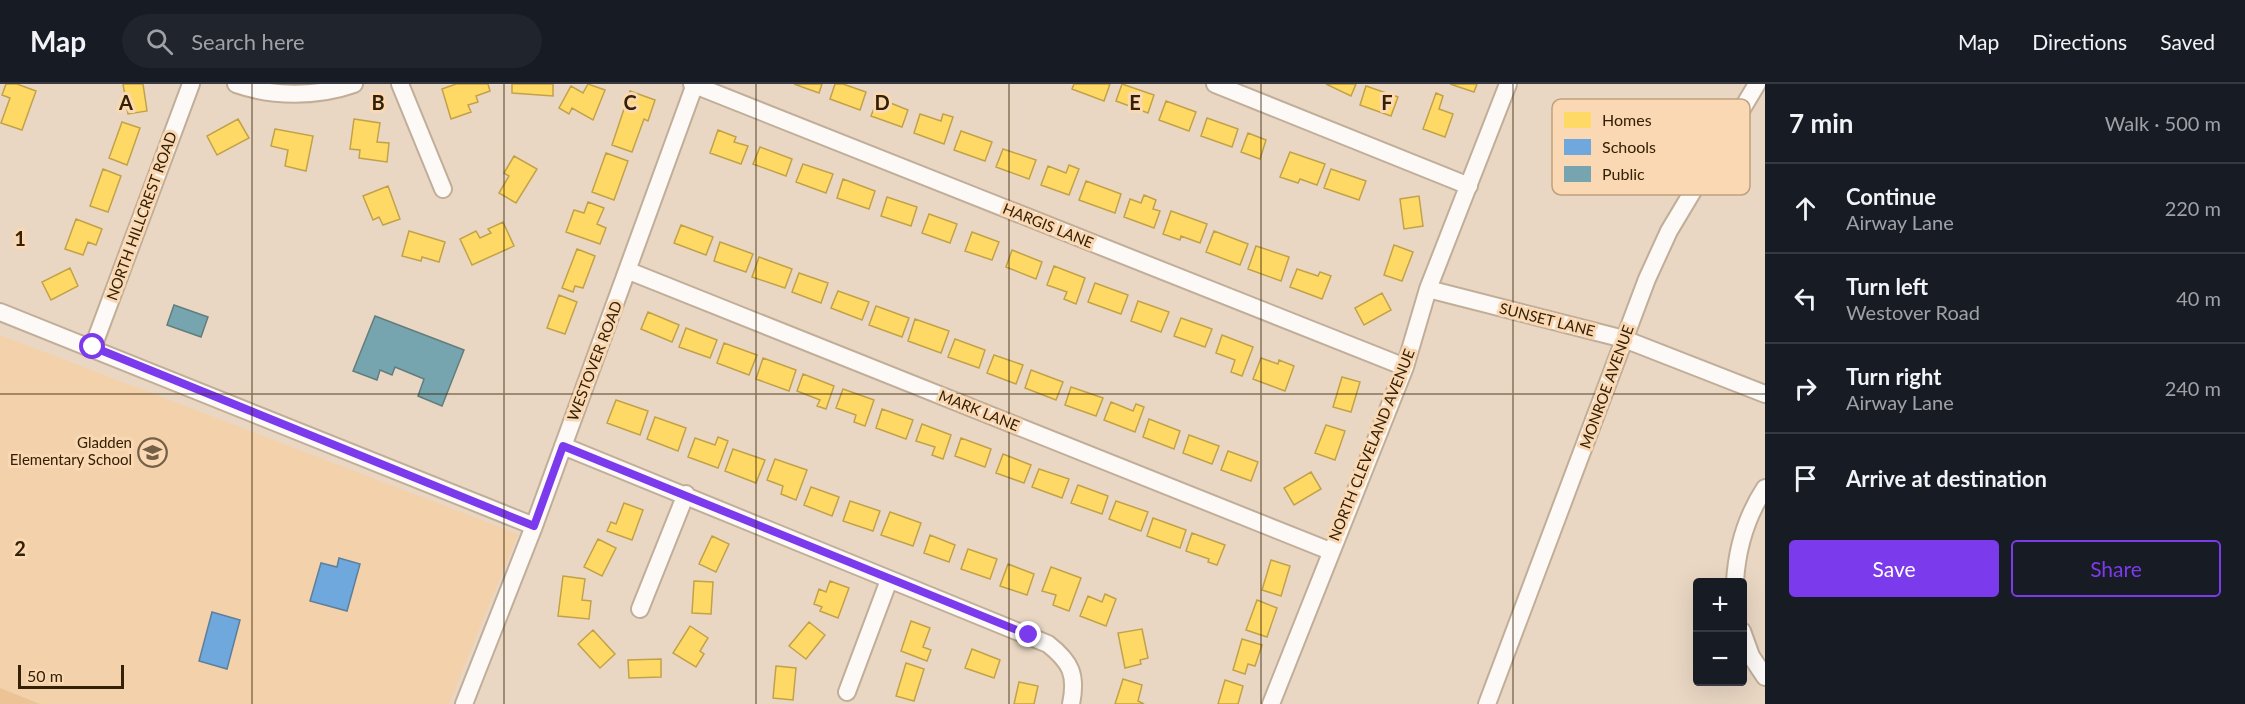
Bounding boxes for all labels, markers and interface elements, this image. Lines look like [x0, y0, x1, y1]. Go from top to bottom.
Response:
search box [122, 14, 542, 68]
text: Map [30, 24, 86, 58]
icon: search [143, 25, 176, 58]
text: Search here [191, 28, 305, 55]
text: Map [1958, 29, 1999, 54]
text: Directions [2032, 29, 2127, 54]
text: Saved [2160, 29, 2215, 54]
text: A [118, 90, 133, 114]
text: B [371, 90, 385, 114]
text: C [623, 90, 637, 114]
text: D [874, 90, 890, 114]
text: E [1129, 90, 1141, 114]
text: F [1381, 90, 1393, 114]
legend [1552, 99, 1750, 195]
text: 7 min [1789, 107, 1853, 139]
text: Homes [1602, 110, 1652, 129]
text: Walk · 500 m [2105, 111, 2221, 135]
street label: NORTH HILLCREST ROAD [102, 129, 180, 302]
text: Schools [1602, 137, 1656, 156]
text: Public [1602, 164, 1645, 183]
text: Continue [1846, 183, 1936, 210]
icon: ahead [1789, 192, 1822, 225]
text: 220 m [2165, 196, 2221, 220]
street label: HARGIS LANE [1000, 199, 1096, 251]
text: Airway Lane [1846, 210, 1954, 234]
text: 1 [14, 226, 26, 250]
text: Turn left [1846, 273, 1928, 300]
icon: left [1789, 282, 1822, 315]
text: 40 m [2176, 286, 2221, 310]
street label: WESTOVER ROAD [563, 298, 625, 423]
street label: SUNSET LANE [1498, 298, 1597, 340]
text: Westover Road [1846, 300, 1980, 324]
street label: MONROE AVENUE [1575, 322, 1637, 451]
route start [79, 333, 105, 359]
street label: NORTH CLEVELAND AVENUE [1324, 346, 1418, 543]
text: Turn right [1846, 363, 1941, 390]
icon: right [1789, 372, 1822, 405]
text: 240 m [2165, 376, 2221, 400]
street label: MARK LANE [936, 386, 1022, 434]
text: Airway Lane [1846, 390, 1954, 414]
place label: Gladden Elementary School [10, 433, 132, 468]
school or university icon: Gladden Elementary School [137, 436, 169, 468]
icon: arrive [1789, 462, 1822, 495]
text: Arrive at destination [1846, 465, 2047, 492]
text: 2 [14, 536, 26, 560]
button: Save [1789, 540, 1999, 597]
button: Share [2011, 540, 2221, 597]
map controls [1693, 578, 1747, 686]
button: + [1693, 578, 1747, 632]
route end [1015, 621, 1041, 647]
button: − [1693, 632, 1747, 686]
scale bar [18, 662, 124, 690]
text: 50 m [27, 666, 63, 685]

